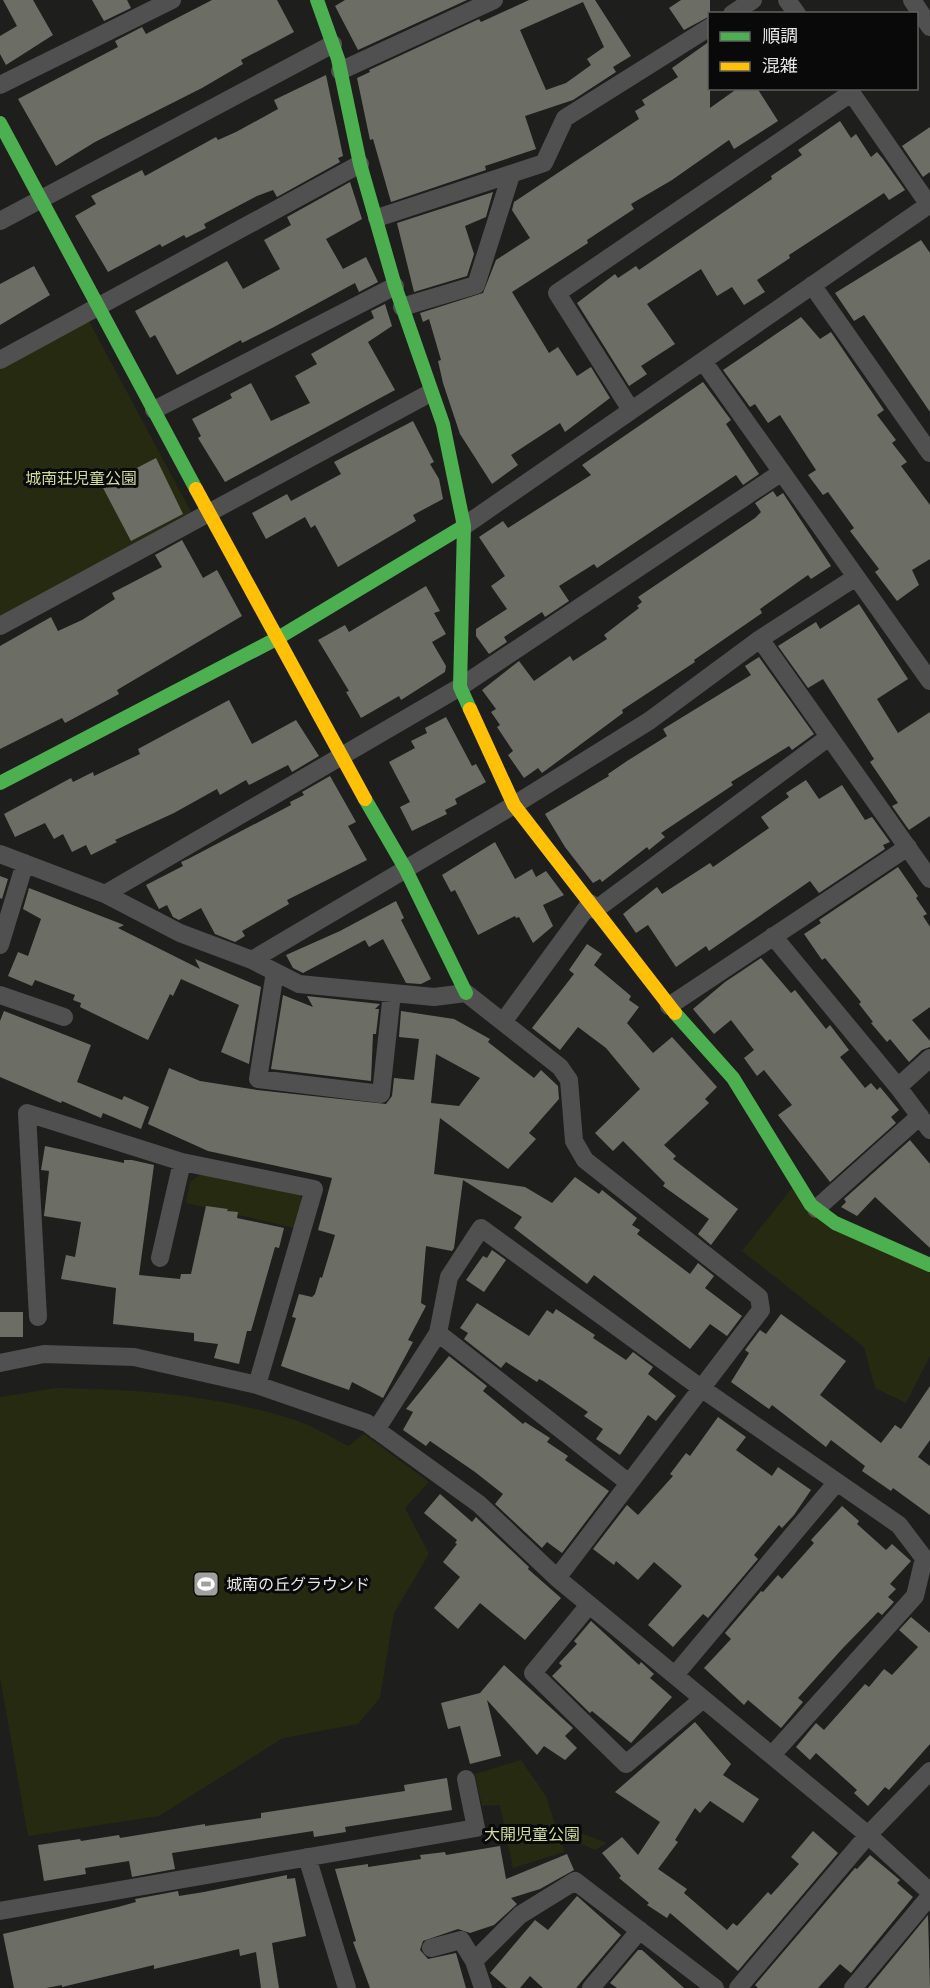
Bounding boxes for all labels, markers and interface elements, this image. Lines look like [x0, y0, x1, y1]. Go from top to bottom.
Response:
legend [708, 12, 918, 90]
text: 順調 [762, 24, 798, 46]
text: 混雑 [762, 54, 798, 76]
park label: 城南荘児童公園 [25, 468, 137, 487]
sports icon: 城南の丘グラウンド [191, 1569, 221, 1599]
place label: 城南の丘グラウンド [226, 1574, 370, 1593]
park label: 大開児童公園 [484, 1824, 580, 1843]

